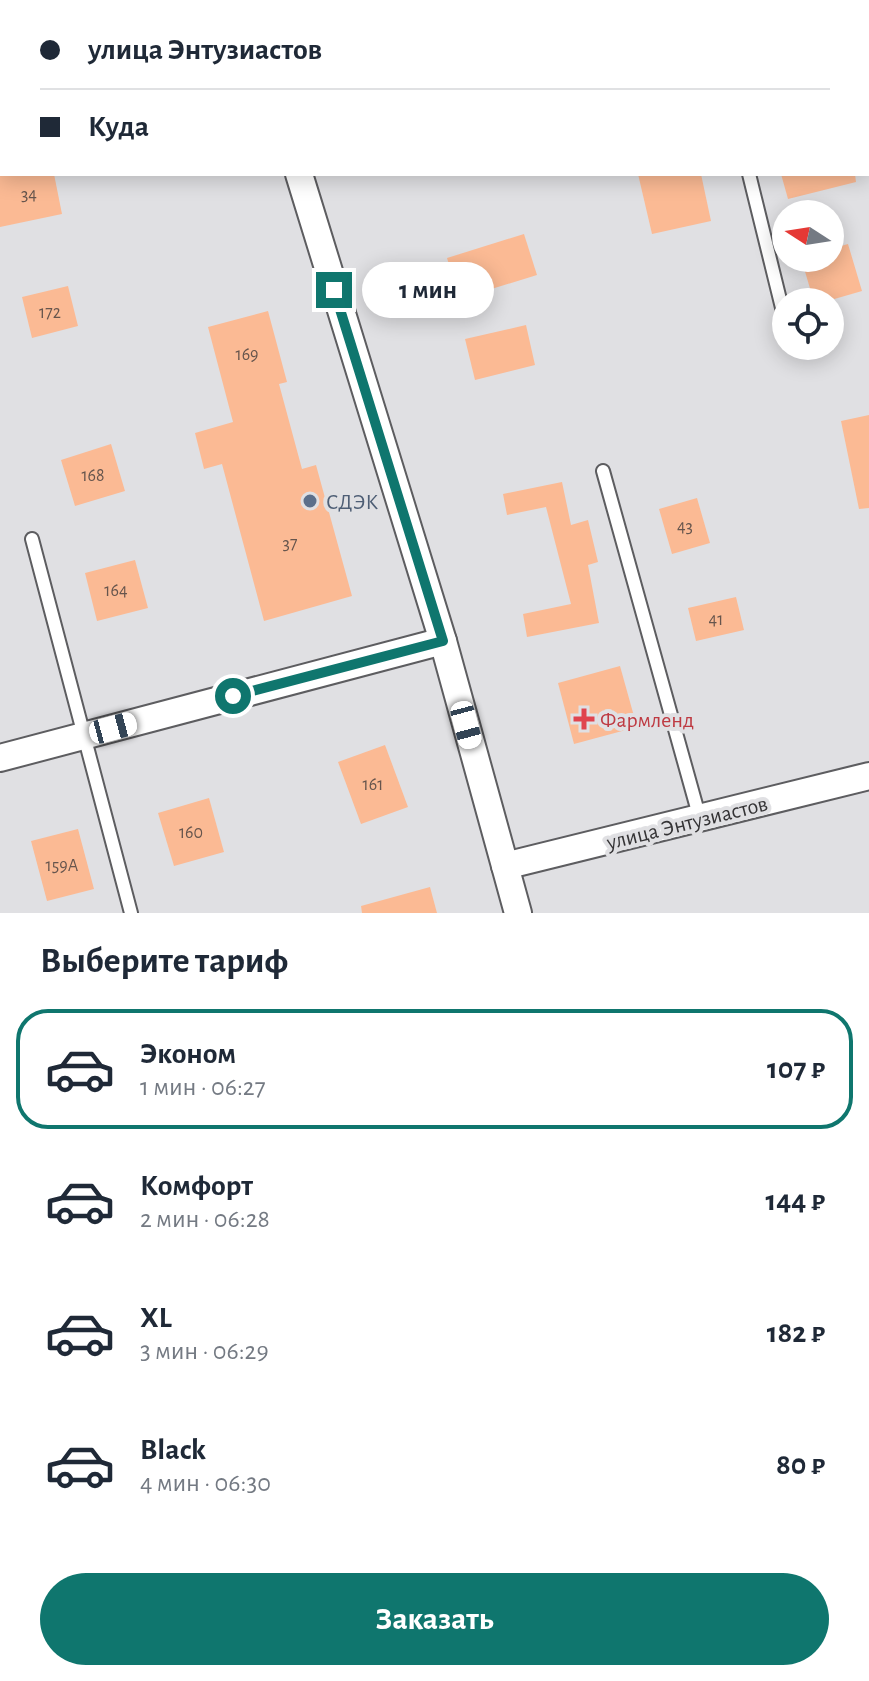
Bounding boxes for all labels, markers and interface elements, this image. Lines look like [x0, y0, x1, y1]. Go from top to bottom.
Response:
text: улица Энтузиастов [88, 35, 322, 65]
text: Куда [88, 112, 149, 142]
house number: 34 [21, 186, 37, 204]
north arrow [772, 200, 844, 272]
map controls [772, 200, 844, 360]
callout: 1 мин [362, 262, 494, 318]
route end [316, 272, 352, 308]
text: 1 мин [399, 277, 457, 303]
button: locate [772, 288, 844, 360]
house number: 172 [39, 304, 61, 322]
house number: 169 [235, 346, 259, 364]
house number: 168 [81, 467, 105, 485]
place label: СДЭК [326, 491, 378, 513]
marker: СДЭК [301, 492, 319, 510]
house number: 43 [677, 518, 693, 536]
house number: 37 [283, 535, 297, 553]
house number: 164 [104, 582, 128, 600]
house number: 41 [709, 611, 723, 629]
route start [215, 678, 251, 714]
car [448, 699, 484, 751]
place label: Фармленд [600, 709, 694, 731]
car [87, 710, 139, 746]
marker: Фармленд [575, 710, 593, 728]
house number: 161 [363, 776, 383, 794]
street label: улица Энтузиастов [604, 792, 770, 854]
house number: 160 [179, 824, 203, 842]
house number: 159А [46, 857, 79, 875]
text: Выберите тариф [40, 943, 288, 979]
icon: car [44, 1033, 116, 1105]
text: Эконом [140, 1039, 236, 1069]
text: 107 ₽ [767, 1054, 825, 1084]
text: 1 мин · 06:27 [140, 1074, 266, 1100]
icon: car [44, 1165, 116, 1237]
text: Комфорт [140, 1171, 253, 1201]
text: 144 ₽ [765, 1186, 825, 1216]
text: 2 мин · 06:28 [140, 1206, 270, 1232]
icon: car [44, 1297, 116, 1369]
text: XL [140, 1303, 172, 1333]
text: 182 ₽ [767, 1318, 825, 1348]
text: 3 мин · 06:29 [140, 1338, 269, 1364]
icon: car [44, 1429, 116, 1501]
text: Black [140, 1435, 206, 1465]
text: 80 ₽ [776, 1450, 825, 1480]
text: 4 мин · 06:30 [140, 1470, 271, 1496]
button: Заказать [40, 1573, 829, 1665]

